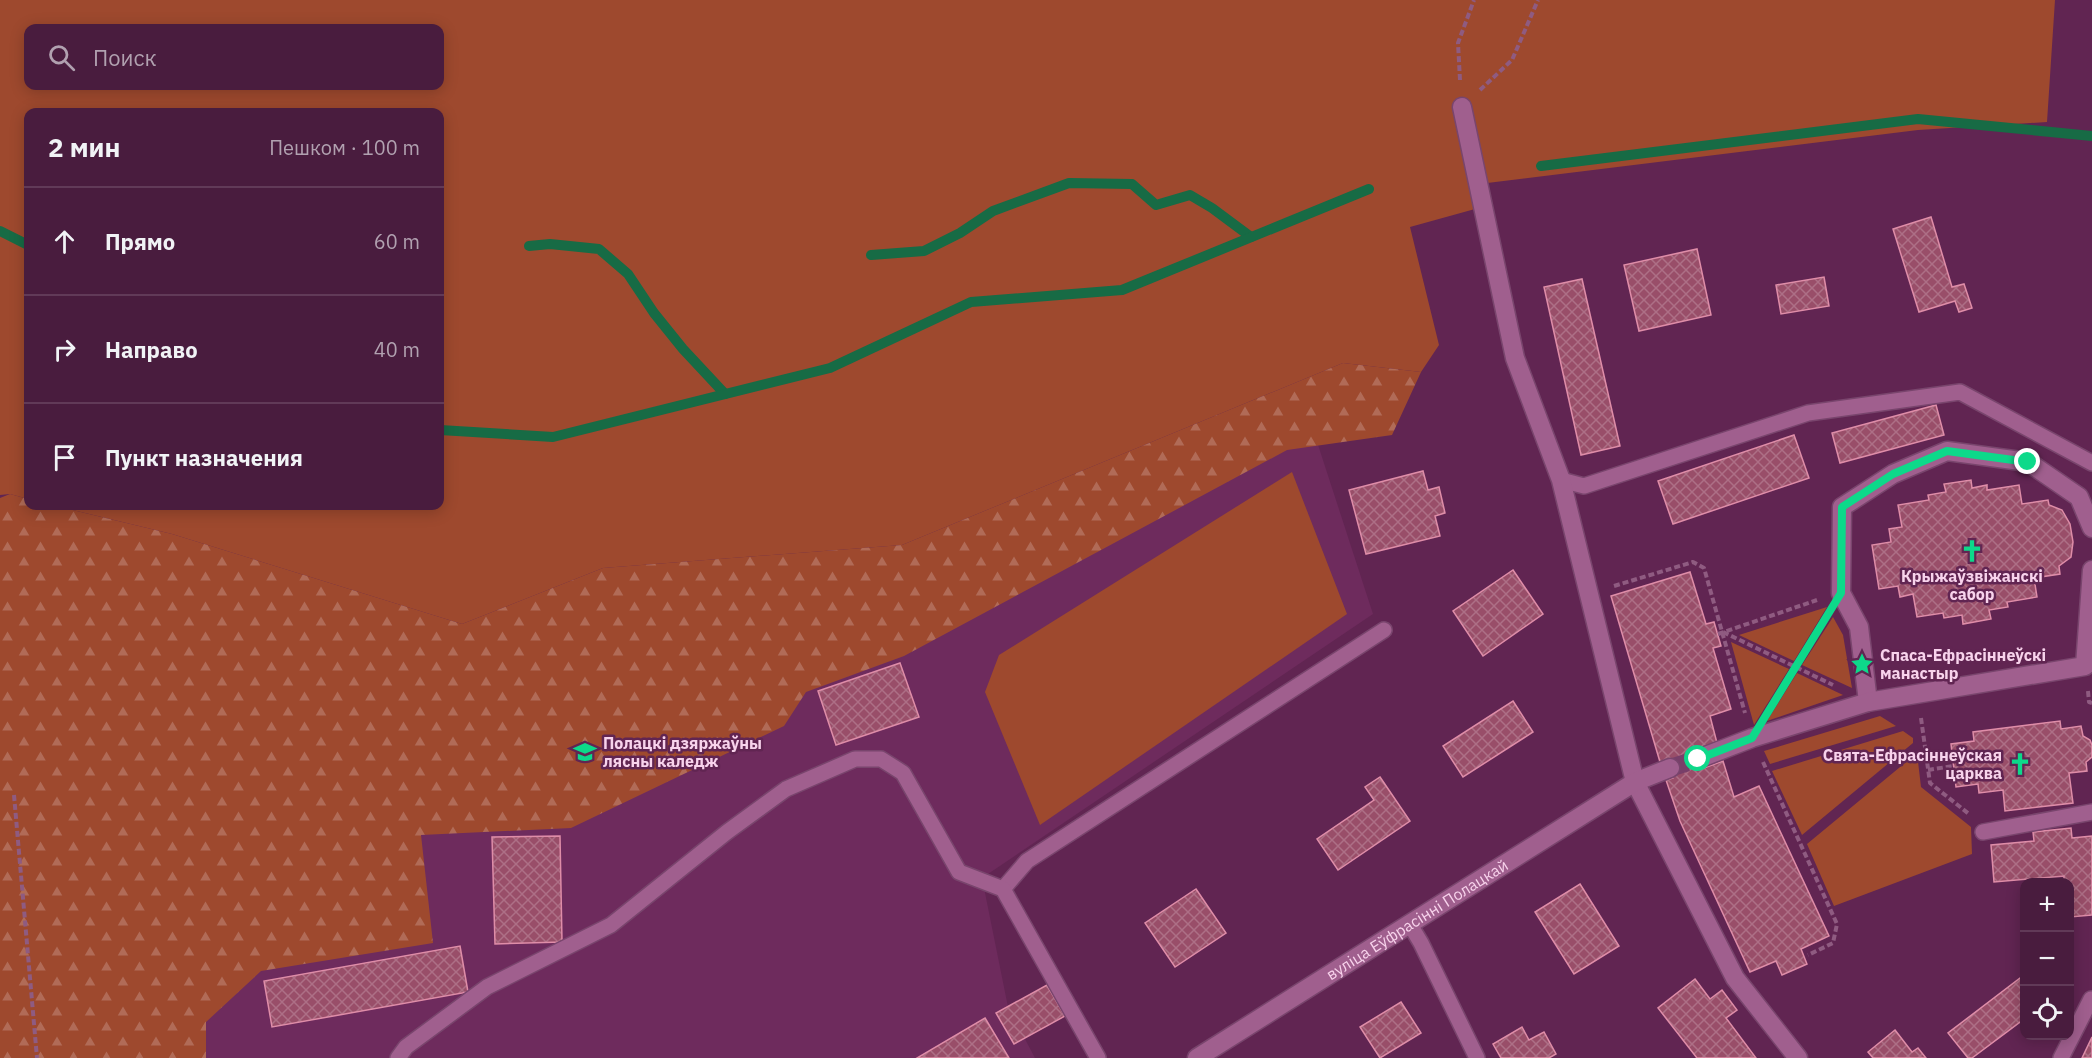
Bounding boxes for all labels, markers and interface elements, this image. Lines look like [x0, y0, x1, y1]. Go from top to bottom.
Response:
search box [24, 24, 444, 90]
icon: search [45, 41, 78, 74]
text: Поиск [93, 43, 157, 72]
text: 2 мин [48, 130, 120, 164]
text: Пешком · 100 m [269, 134, 420, 161]
icon: ahead [48, 225, 81, 258]
text: Прямо [105, 227, 175, 256]
text: 60 m [374, 228, 420, 255]
icon: right [48, 333, 81, 366]
text: Направо [105, 335, 198, 364]
text: 40 m [374, 336, 420, 363]
icon: arrive [48, 441, 81, 474]
text: Пункт назначения [105, 443, 303, 472]
route end [2014, 448, 2040, 474]
church icon: Крыжаўзвіжанскі сабор [1959, 538, 1985, 564]
place label: Крыжаўзвіжанскі сабор [1901, 566, 2043, 604]
place label: Спаса-Ефрасіннеўскі манастыр [1880, 645, 2046, 683]
place icon: Спаса-Ефрасіннеўскі манастыр [1849, 651, 1875, 677]
place label: Полацкі дзяржаўны лясны каледж [603, 733, 762, 771]
school or university icon: Полацкі дзяржаўны лясны каледж [572, 739, 598, 765]
route start [1684, 745, 1710, 771]
place label: Свята-Ефрасіннеўская царква [1823, 745, 2002, 783]
church icon: Свята-Ефрасіннеўская царква [2007, 751, 2033, 777]
street label: вуліца Еўфрасінні Полацкай [1322, 855, 1512, 984]
map controls [2020, 878, 2074, 1040]
button: + [2020, 878, 2074, 932]
button: − [2020, 932, 2074, 986]
button: locate [2020, 986, 2074, 1040]

